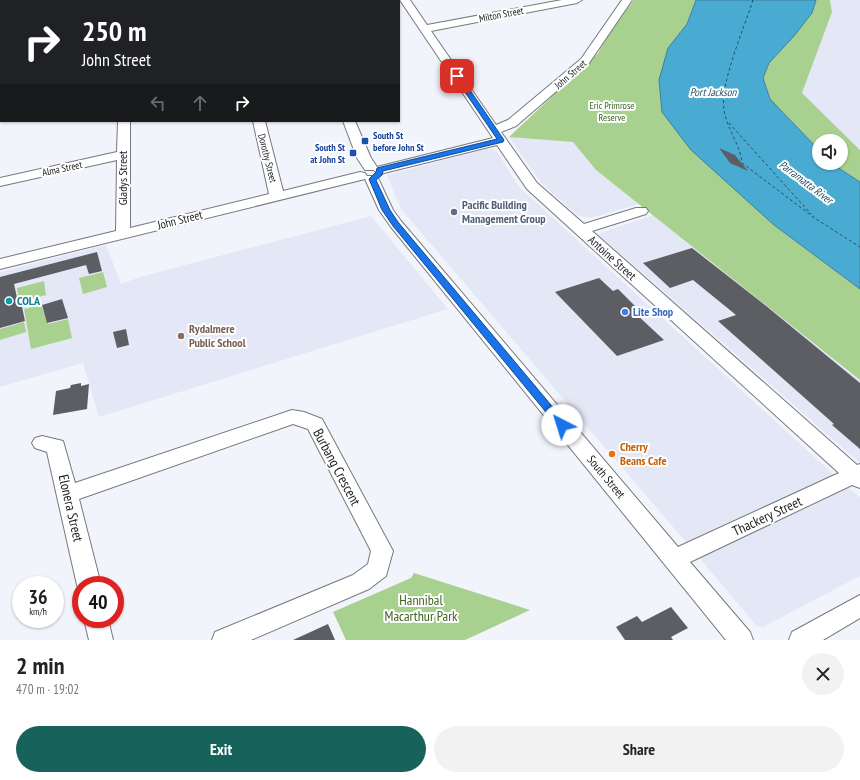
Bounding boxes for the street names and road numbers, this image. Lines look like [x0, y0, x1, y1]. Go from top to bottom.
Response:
street label: Milton Street [478, 4, 525, 25]
street label: John Street [551, 57, 589, 93]
street label: Dorothy Street [255, 132, 280, 184]
street label: Gladys Street [115, 150, 130, 205]
street label: Alma Street [41, 158, 83, 179]
street label: John Street [155, 207, 205, 233]
street label: Antoine Street [585, 232, 640, 284]
street label: Burbang Crescent [309, 425, 365, 509]
street label: South Street [584, 452, 629, 502]
street label: Elonera Street [55, 473, 88, 544]
street label: Thackery Street [729, 492, 805, 540]

